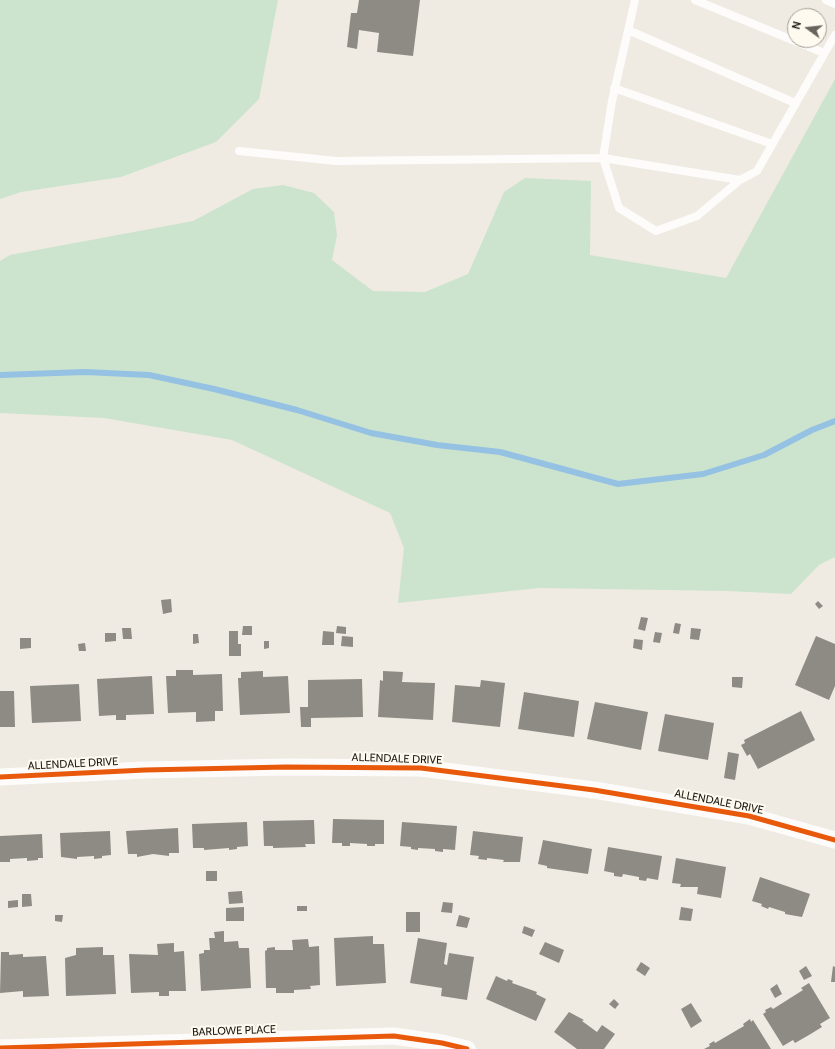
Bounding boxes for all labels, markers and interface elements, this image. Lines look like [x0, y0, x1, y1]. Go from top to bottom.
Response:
north arrow [787, 8, 827, 48]
text: N [789, 20, 804, 31]
street label: ALLENDALE DRIVE [351, 751, 443, 767]
street label: ALLENDALE DRIVE [27, 755, 119, 773]
street label: ALLENDALE DRIVE [673, 787, 765, 817]
street label: BARLOWE PLACE [192, 1023, 276, 1039]

